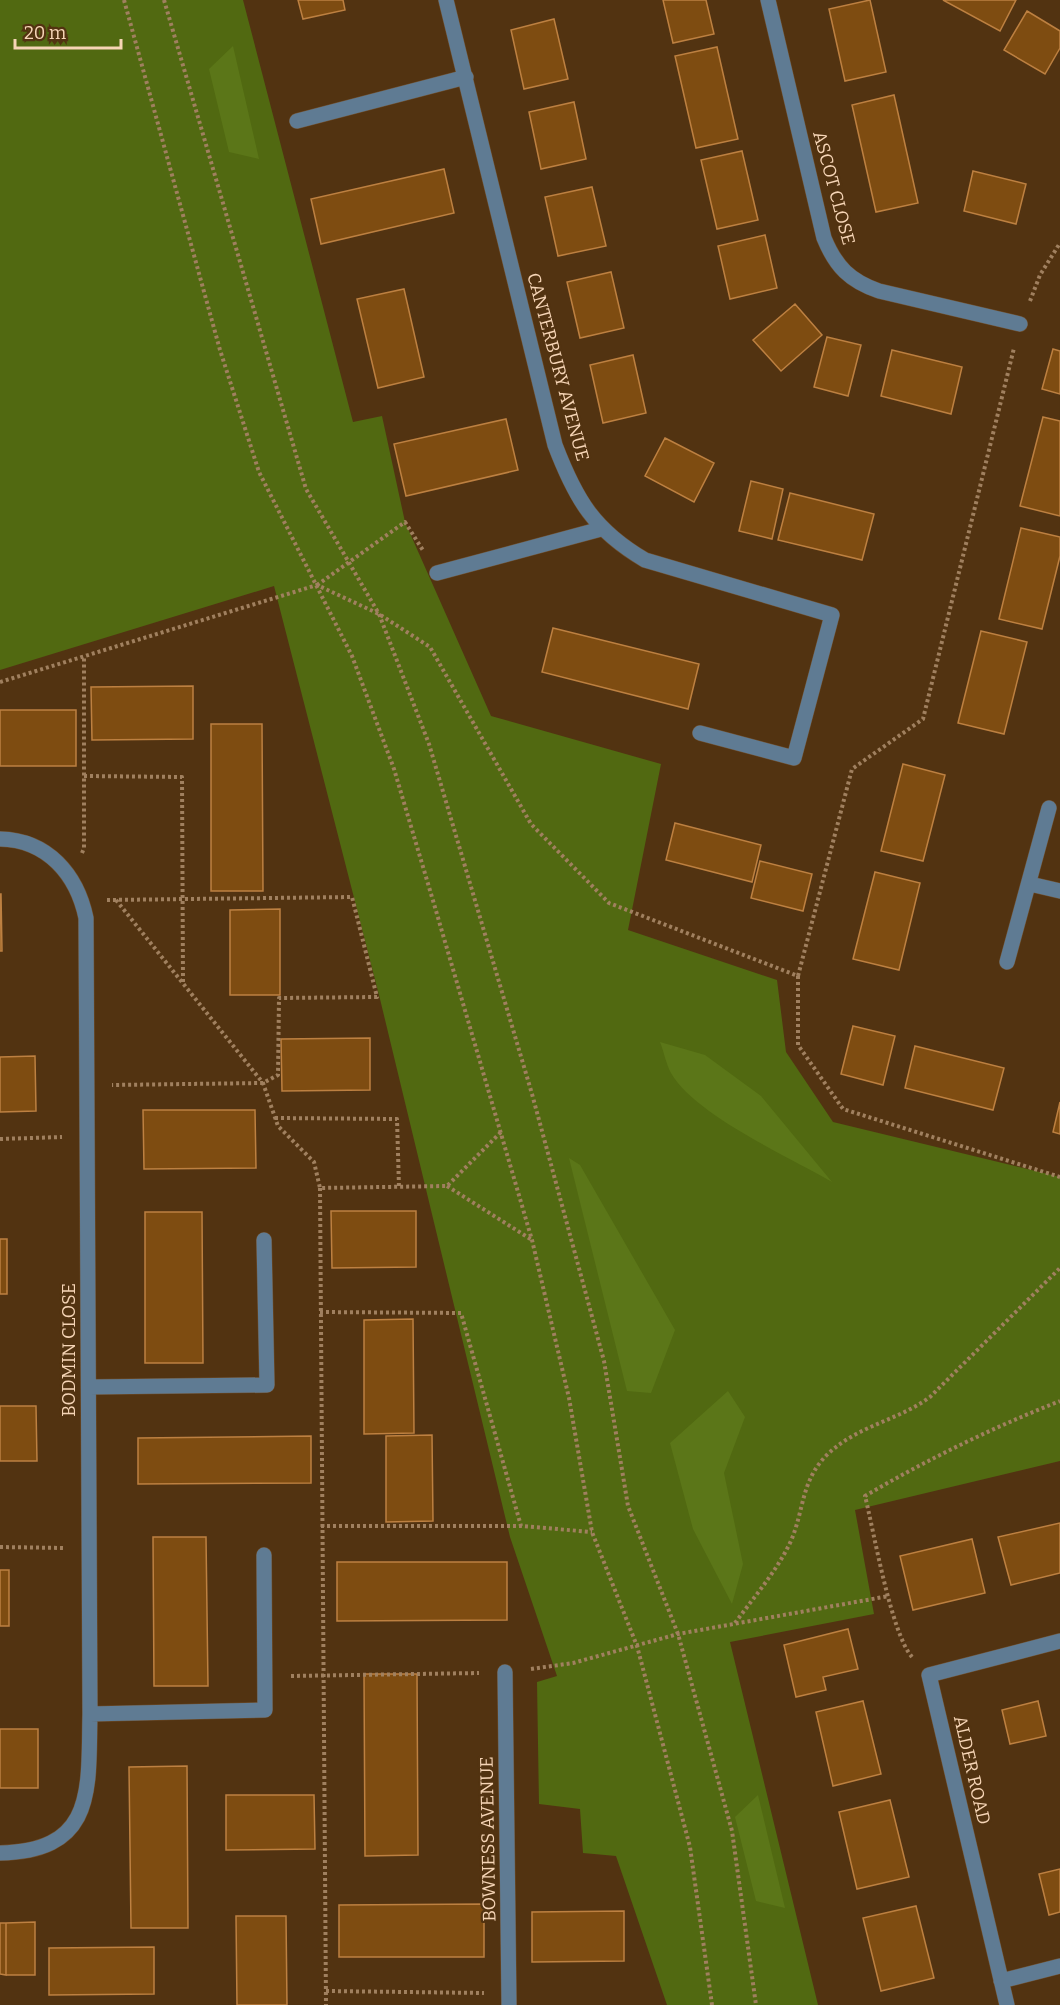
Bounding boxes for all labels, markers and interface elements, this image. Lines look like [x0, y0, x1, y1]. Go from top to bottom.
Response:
scale bar [15, 12, 122, 50]
text: 20 m [24, 22, 66, 44]
street label: ASCOT CLOSE [808, 129, 860, 247]
street label: CANTERBURY AVENUE [522, 270, 594, 464]
street label: BODMIN CLOSE [58, 1283, 80, 1417]
street label: ALDER ROAD [949, 1713, 995, 1827]
street label: BOWNESS AVENUE [476, 1756, 500, 1922]

